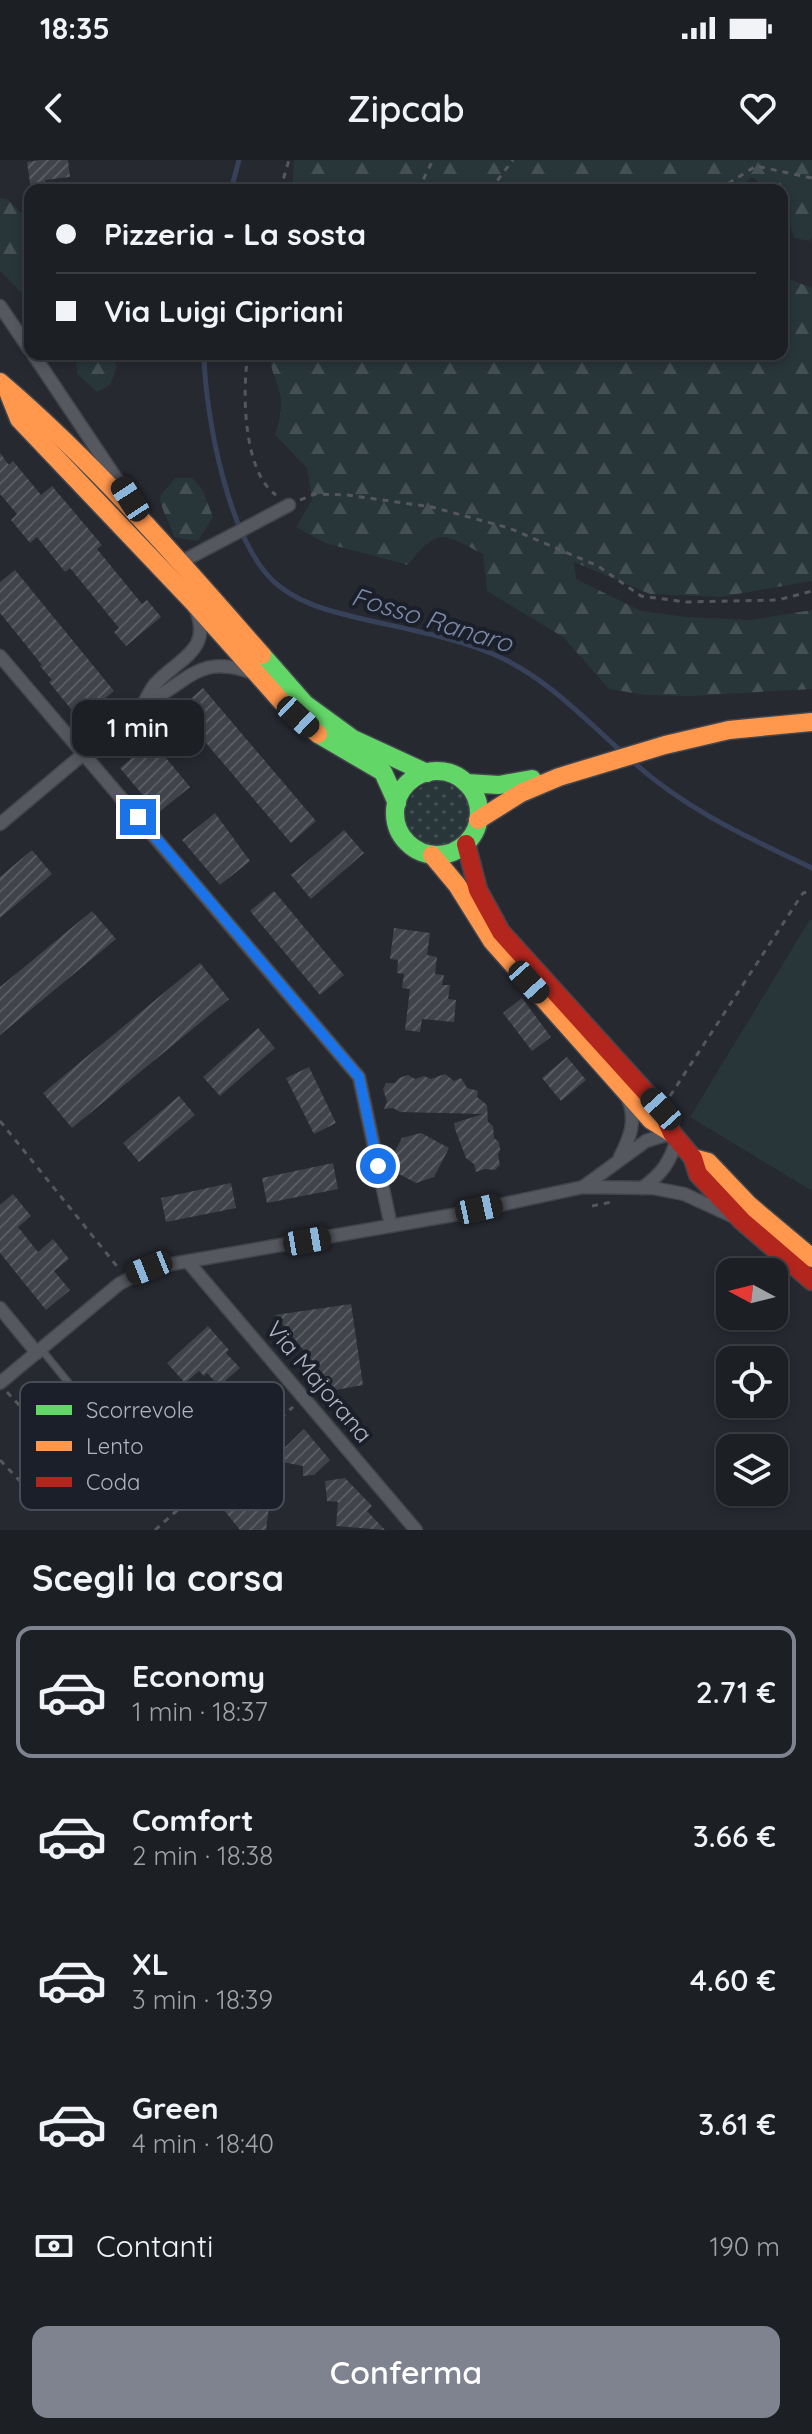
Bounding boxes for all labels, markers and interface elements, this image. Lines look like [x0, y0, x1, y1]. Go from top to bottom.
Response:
text: 18:35 [40, 9, 110, 47]
icon: back [32, 86, 76, 130]
text: Zipcab [347, 86, 465, 131]
icon: heart [736, 86, 780, 130]
text: Pizzeria - La sosta [104, 215, 366, 253]
text: Via Luigi Cipriani [104, 292, 343, 330]
car [107, 472, 153, 526]
water label: Fosso Ranaro [348, 579, 518, 660]
car [272, 692, 324, 742]
callout: 1 min [72, 701, 204, 757]
text: 1 min [107, 711, 169, 744]
route end [120, 799, 156, 835]
car [504, 956, 554, 1008]
car [636, 1083, 686, 1135]
route start [360, 1148, 396, 1184]
car [453, 1192, 505, 1226]
car [281, 1225, 333, 1257]
car [122, 1248, 176, 1288]
north arrow [716, 1258, 788, 1330]
map controls [716, 1258, 788, 1506]
street label: Via Majorana [260, 1314, 379, 1448]
button: locate [716, 1346, 788, 1418]
legend [20, 1382, 284, 1510]
text: Scorrevole [86, 1396, 194, 1424]
text: Lento [86, 1432, 144, 1460]
button: layers [716, 1434, 788, 1506]
text: Coda [86, 1468, 140, 1496]
text: Scegli la corsa [32, 1555, 284, 1600]
icon: car [36, 1656, 108, 1728]
text: Economy [132, 1657, 265, 1695]
text: 2.71 € [696, 1673, 776, 1711]
text: 1 min · 18:37 [132, 1695, 268, 1728]
icon: car [36, 1800, 108, 1872]
text: Comfort [132, 1801, 253, 1839]
text: 3.66 € [693, 1817, 776, 1855]
text: 2 min · 18:38 [132, 1839, 273, 1872]
icon: car [36, 1944, 108, 2016]
text: XL [132, 1945, 169, 1983]
text: 4.60 € [690, 1961, 776, 1999]
text: 3 min · 18:39 [132, 1983, 273, 2016]
icon: car [36, 2088, 108, 2160]
text: Green [132, 2089, 219, 2127]
text: 3.61 € [698, 2105, 776, 2143]
text: 4 min · 18:40 [132, 2127, 274, 2160]
icon: cash [32, 2224, 76, 2268]
text: Contanti [96, 2227, 213, 2265]
text: 190 m [710, 2230, 780, 2263]
button: Conferma [32, 2326, 780, 2418]

